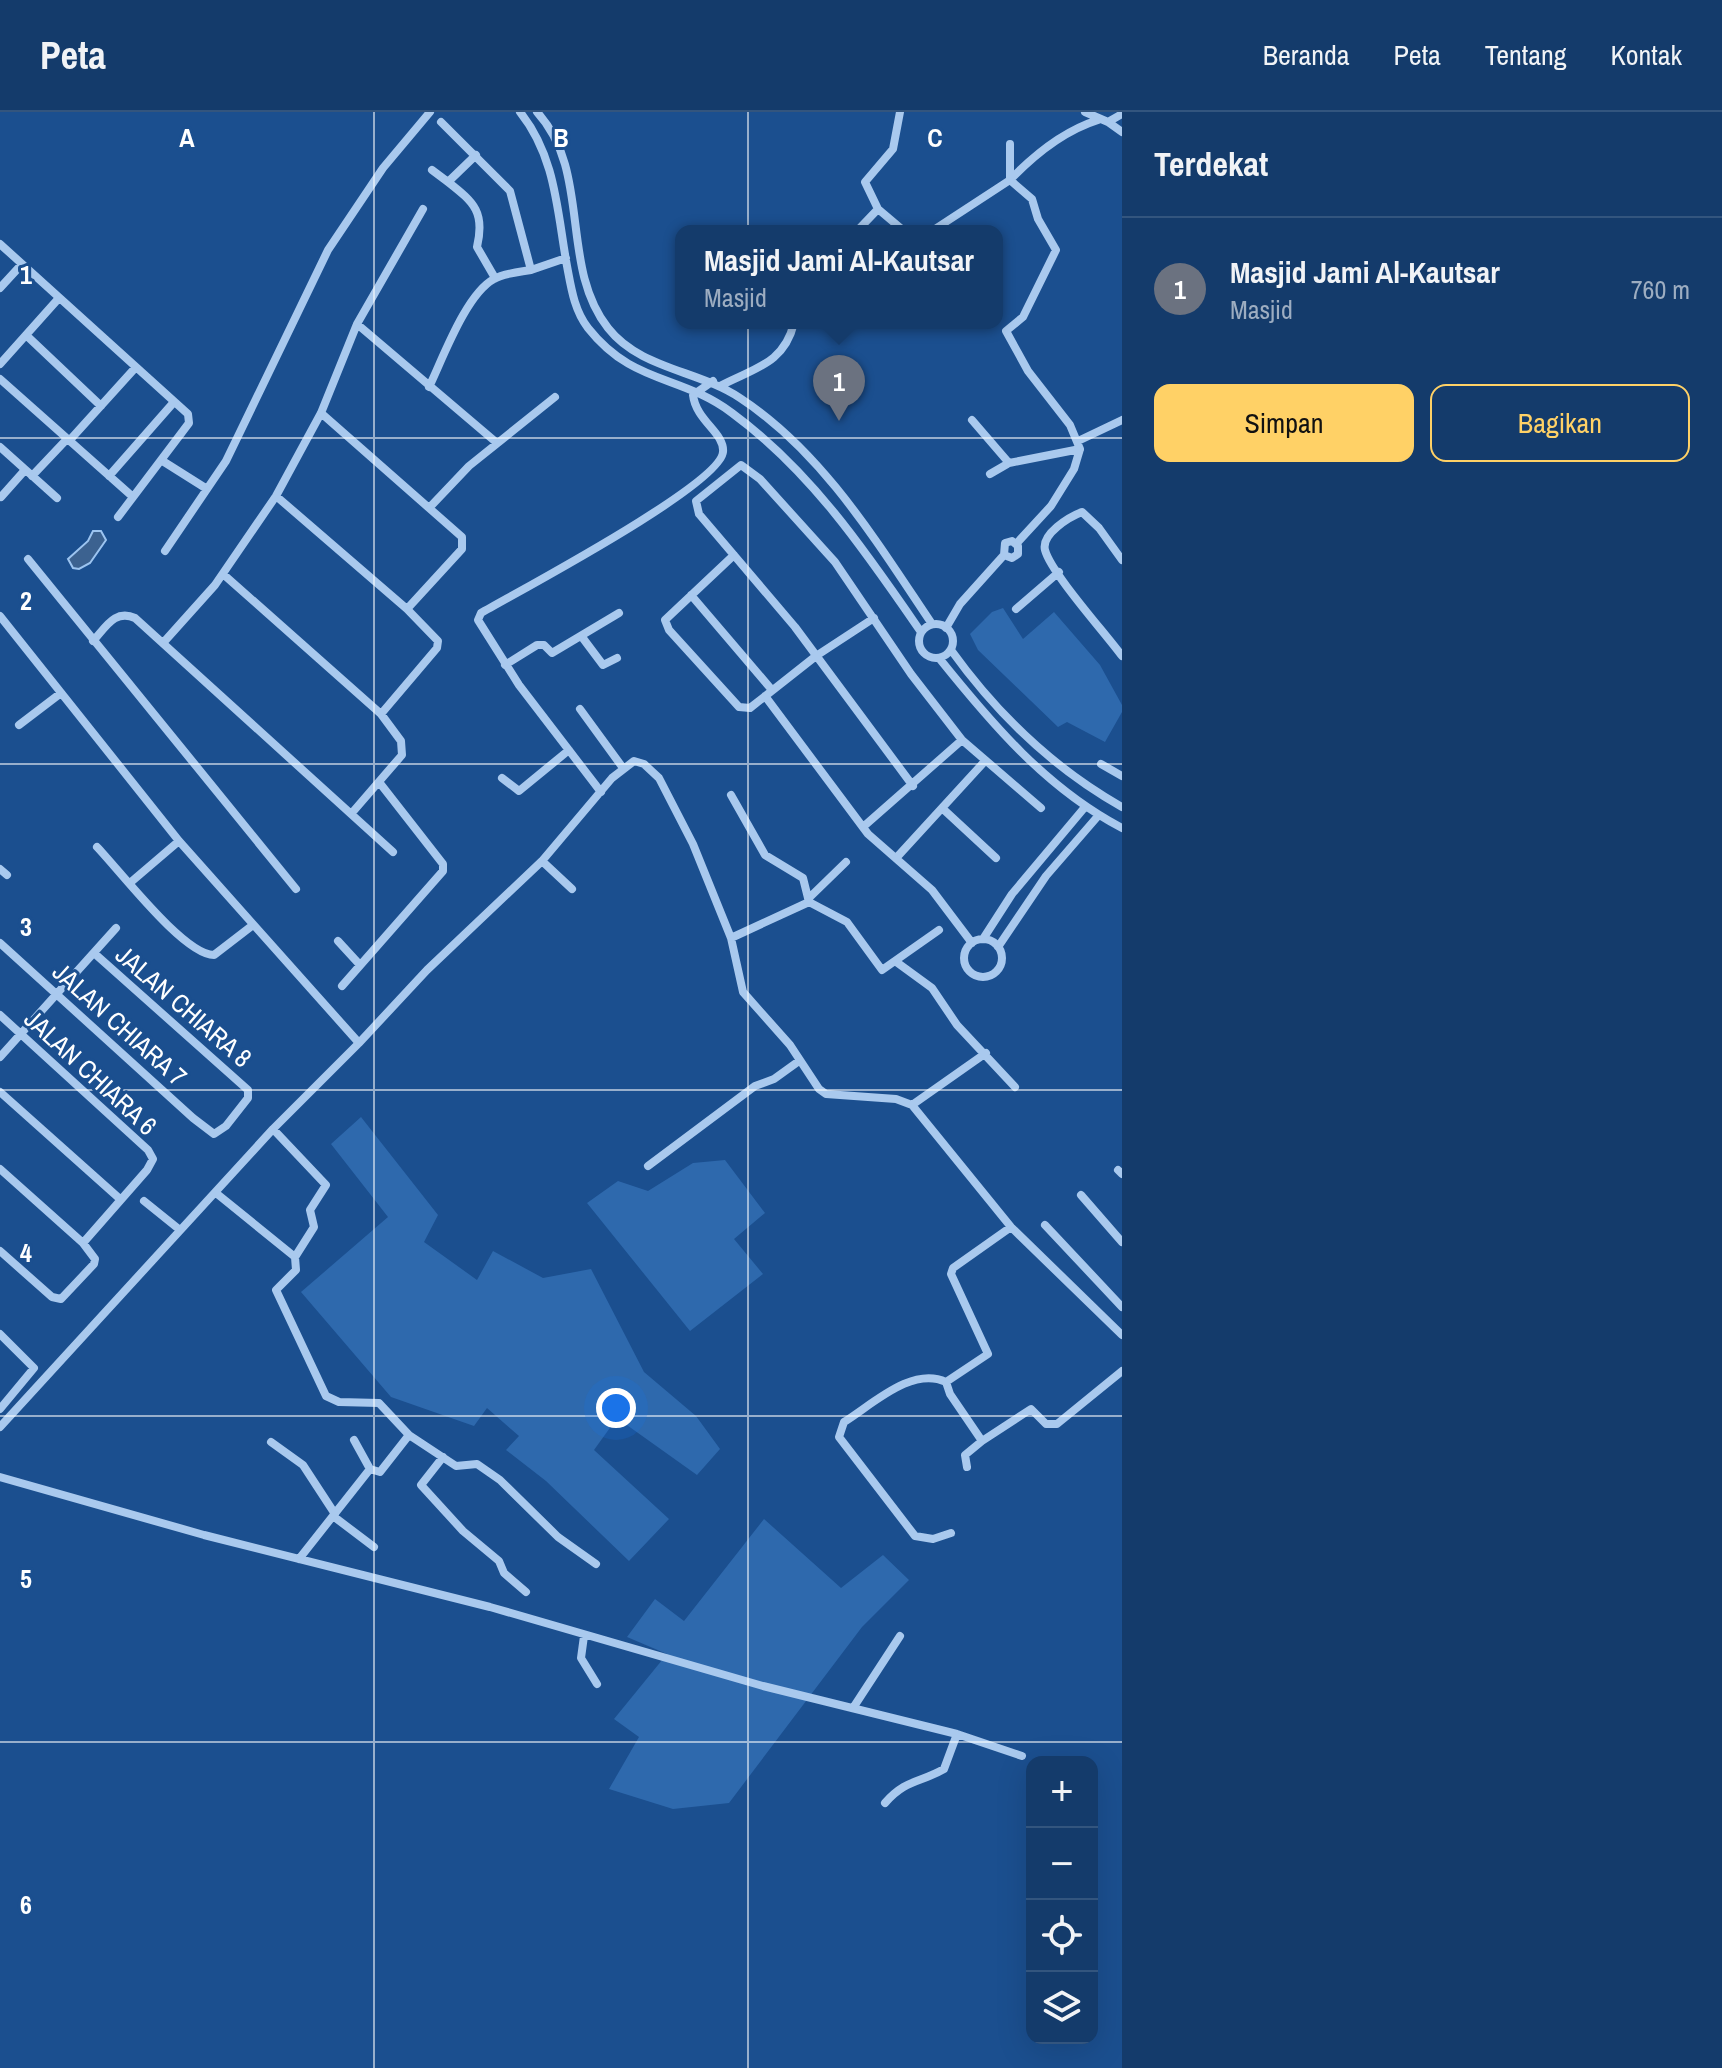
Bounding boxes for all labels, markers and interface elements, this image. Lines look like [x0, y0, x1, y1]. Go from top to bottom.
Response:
text: Peta [40, 30, 106, 81]
text: Beranda [1263, 36, 1350, 74]
text: Peta [1394, 36, 1441, 74]
text: Tentang [1485, 36, 1567, 74]
text: Kontak [1611, 36, 1682, 74]
text: A [179, 120, 195, 155]
text: B [553, 120, 569, 155]
text: C [927, 120, 943, 155]
text: Terdekat [1154, 141, 1268, 187]
popup [675, 225, 1003, 329]
text: Masjid Jami Al-Kautsar [704, 240, 974, 280]
text: Masjid Jami Al-Kautsar [1230, 252, 1500, 292]
text: 1 [20, 257, 32, 292]
text: 1 [1174, 272, 1186, 307]
text: 760 m [1631, 272, 1690, 307]
text: Masjid [704, 280, 767, 315]
text: Masjid [1230, 292, 1293, 327]
pin: 1 [813, 355, 865, 421]
button: Simpan [1154, 384, 1414, 462]
button: Bagikan [1430, 384, 1690, 462]
text: 2 [20, 583, 32, 618]
text: 3 [20, 909, 32, 944]
street label: JALAN CHIARA 8 [109, 937, 259, 1075]
street label: JALAN CHIARA 7 [45, 954, 195, 1094]
street label: JALAN CHIARA 6 [17, 1001, 165, 1143]
text: 4 [20, 1235, 32, 1270]
your location [596, 1388, 636, 1428]
text: 5 [20, 1561, 32, 1596]
map controls [1026, 1756, 1098, 2044]
button: + [1026, 1756, 1098, 1828]
button: − [1026, 1828, 1098, 1900]
text: 6 [20, 1887, 32, 1922]
button: locate [1026, 1900, 1098, 1972]
button: layers [1026, 1972, 1098, 2044]

